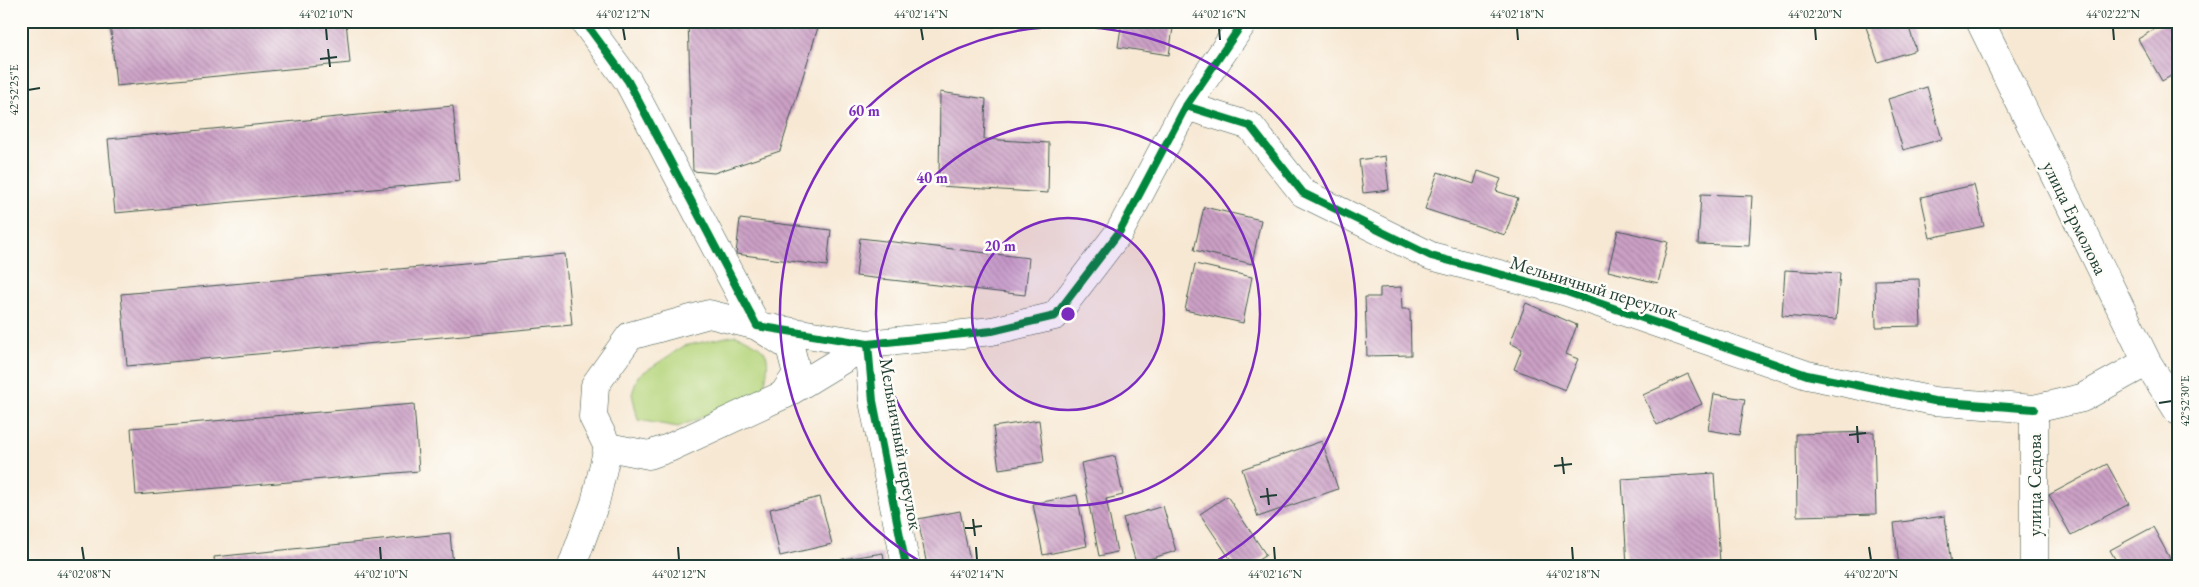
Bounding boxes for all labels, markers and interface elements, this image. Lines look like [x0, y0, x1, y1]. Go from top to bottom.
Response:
text: 44°02'10"N [299, 6, 353, 22]
text: 44°02'12"N [596, 6, 650, 22]
text: 44°02'14"N [894, 6, 948, 22]
text: 44°02'16"N [1192, 6, 1246, 22]
text: 44°02'18"N [1490, 6, 1544, 22]
text: 44°02'20"N [1788, 6, 1842, 22]
text: 44°02'22"N [2086, 6, 2140, 22]
text: 42°52'25"E [6, 64, 22, 116]
text: 60 m [848, 101, 880, 120]
street label: улица Ермолова [2037, 157, 2113, 279]
text: 40 m [916, 168, 948, 187]
text: 20 m [984, 236, 1016, 255]
street label: Мельничный переулок [1507, 250, 1681, 324]
centre of rings [1059, 305, 1077, 323]
street label: Мельничный переулок [874, 356, 928, 532]
text: 42°52'30"E [2177, 375, 2193, 427]
street label: улица Седова [2022, 433, 2047, 536]
text: 44°02'08"N [57, 566, 111, 582]
text: 44°02'10"N [354, 566, 408, 582]
text: 44°02'12"N [652, 566, 706, 582]
text: 44°02'14"N [950, 566, 1004, 582]
text: 44°02'16"N [1248, 566, 1302, 582]
text: 44°02'18"N [1546, 566, 1600, 582]
text: 44°02'20"N [1844, 566, 1898, 582]

